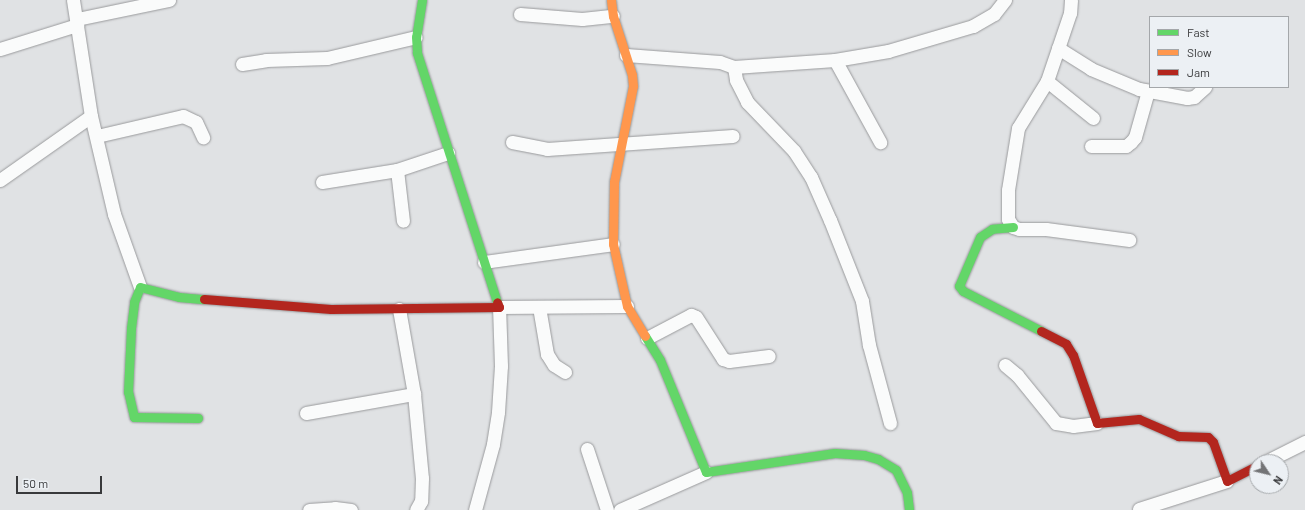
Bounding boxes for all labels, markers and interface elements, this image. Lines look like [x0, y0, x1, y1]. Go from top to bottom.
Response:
legend [1149, 16, 1289, 88]
text: Fast [1187, 25, 1210, 39]
text: Slow [1187, 45, 1212, 59]
text: Jam [1187, 65, 1210, 79]
north arrow [1249, 454, 1289, 494]
scale bar [18, 468, 104, 494]
text: N [1271, 474, 1286, 487]
text: 50 m [23, 476, 48, 490]

